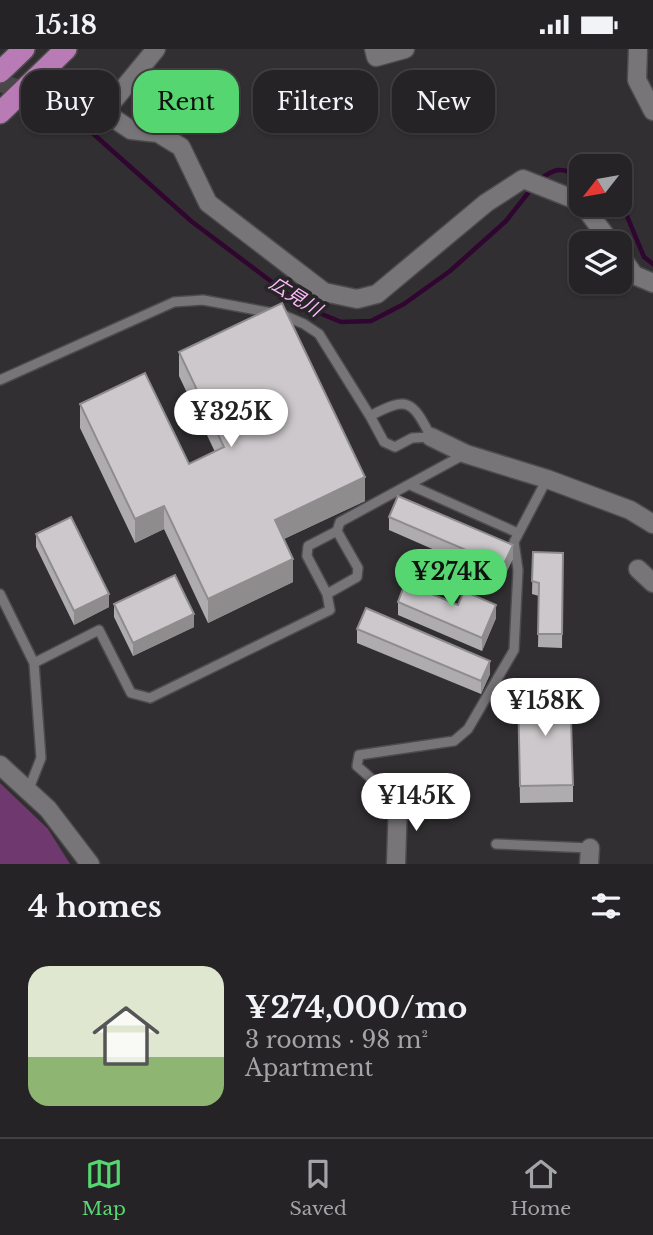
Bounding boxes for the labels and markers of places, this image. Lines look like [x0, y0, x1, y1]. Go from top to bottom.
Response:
pin: ¥325K [182, 389, 280, 449]
pin: ¥274K [402, 549, 500, 609]
pin: ¥158K [496, 679, 594, 738]
pin: ¥145K [367, 773, 465, 833]

